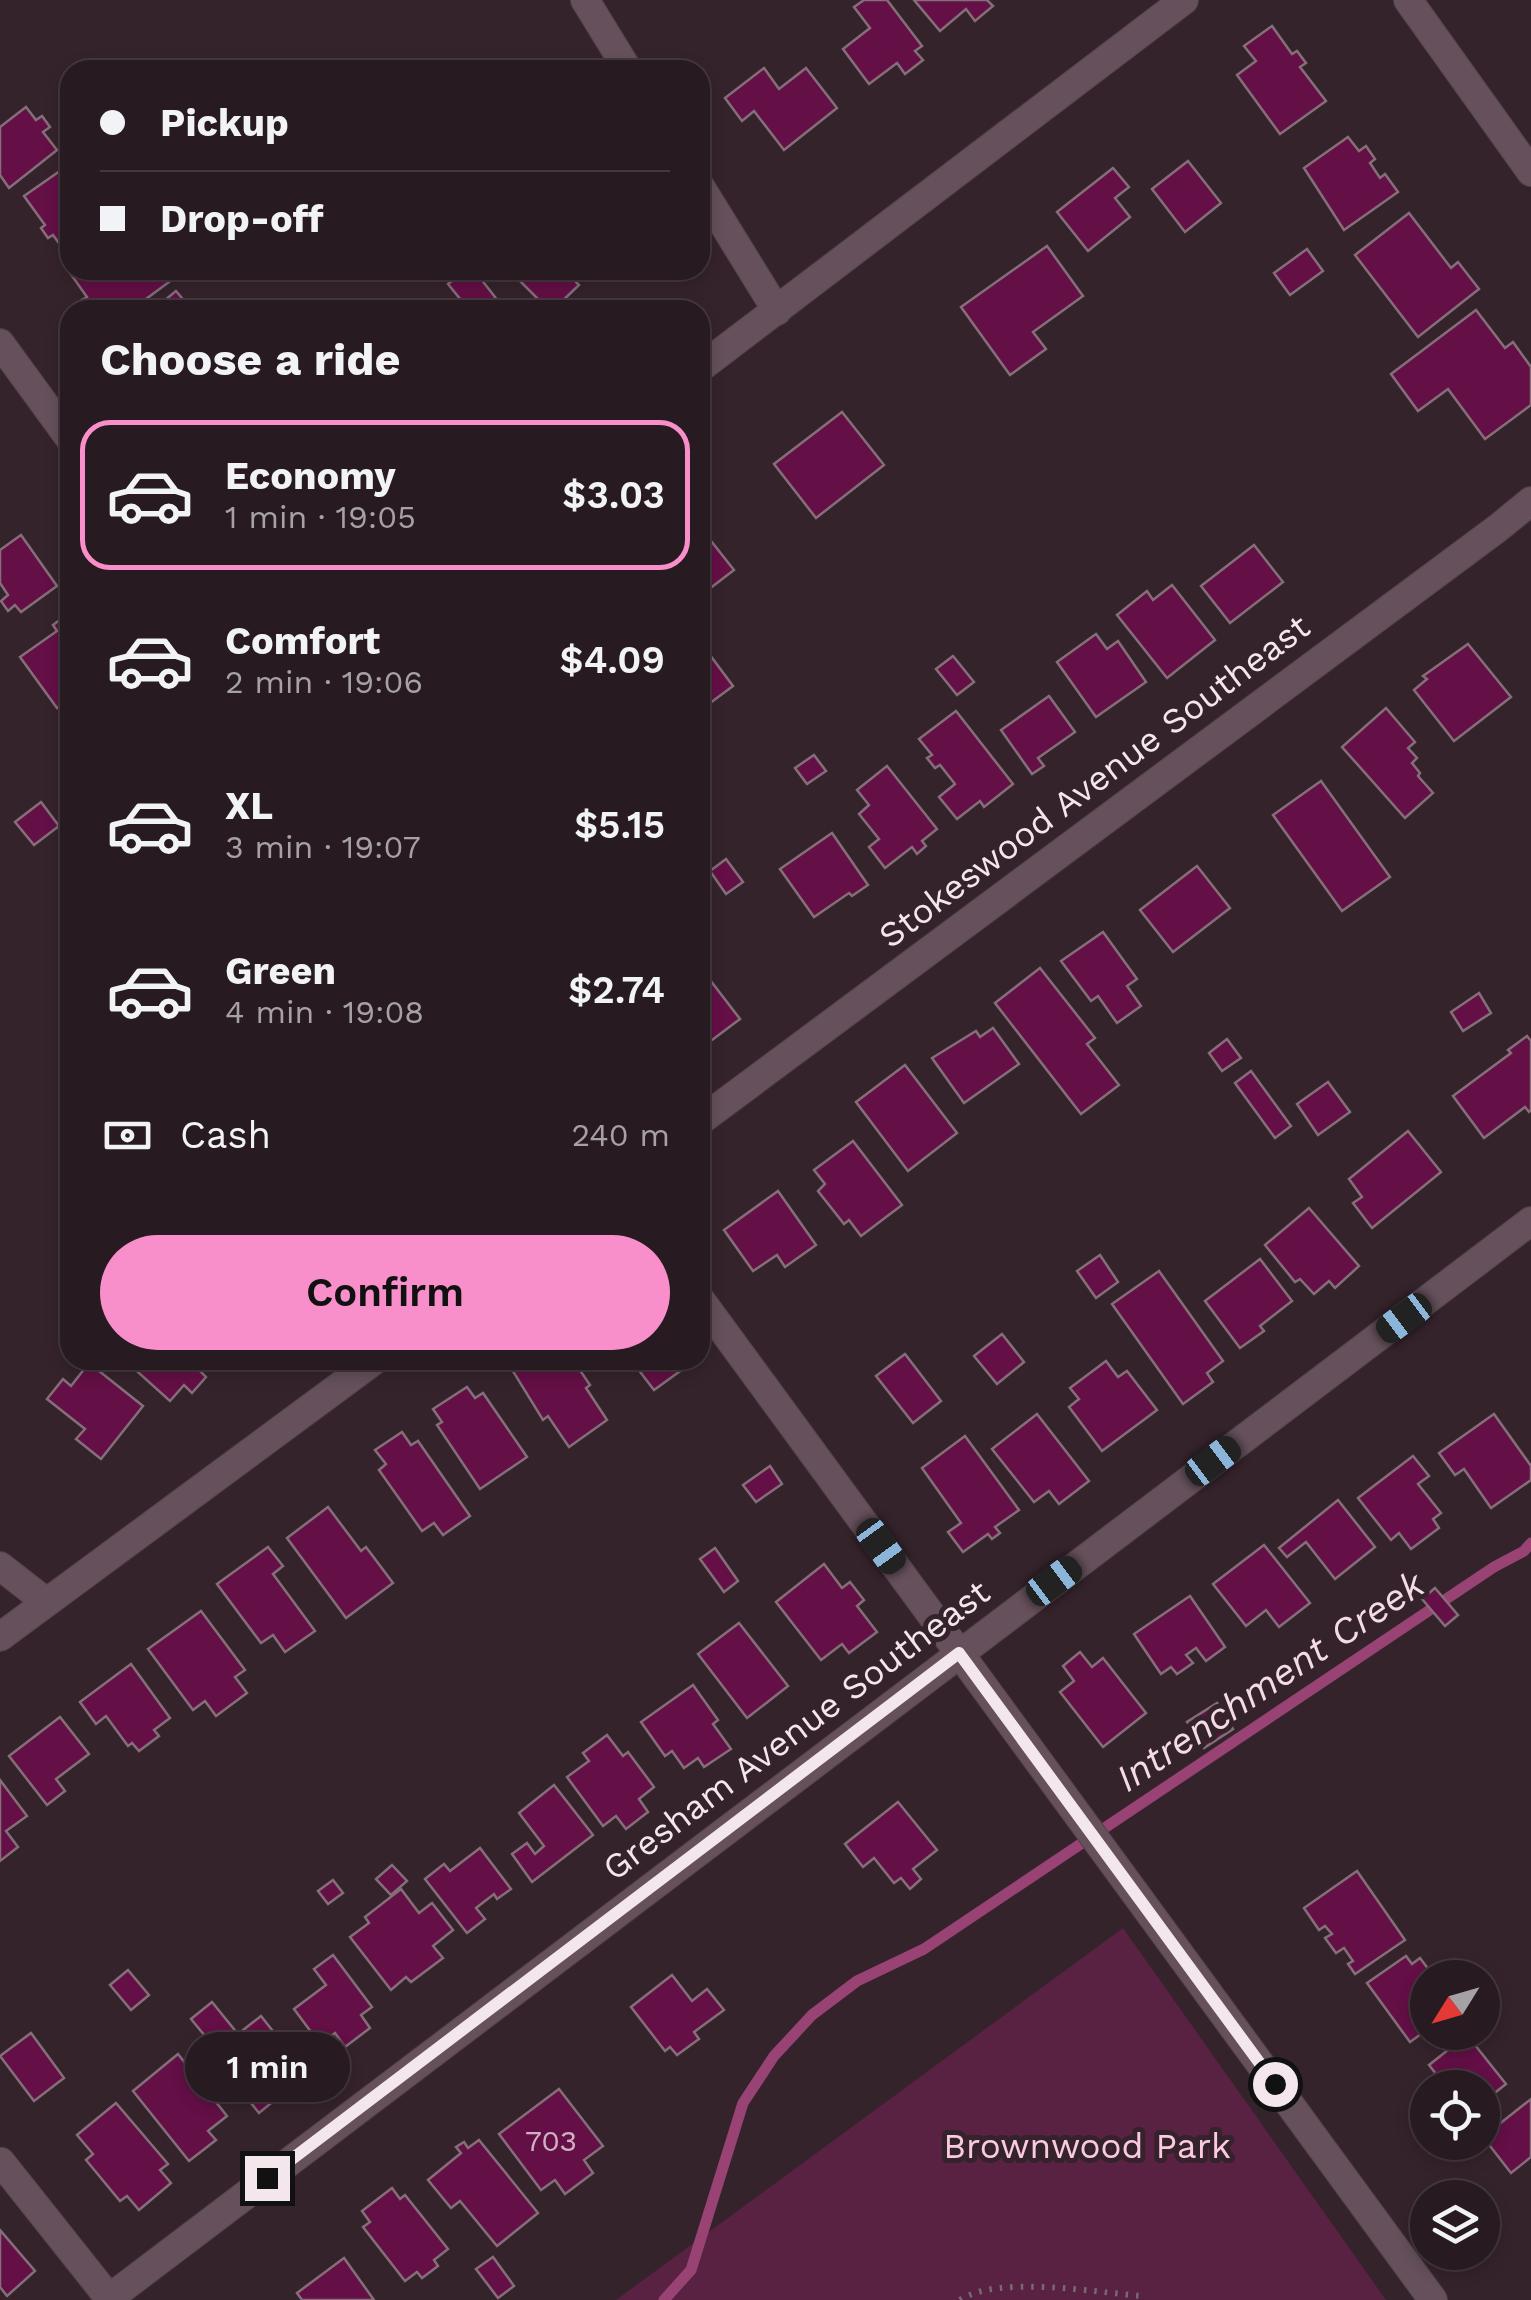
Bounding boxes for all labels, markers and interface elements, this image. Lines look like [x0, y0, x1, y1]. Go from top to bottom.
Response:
text: Pickup [160, 101, 289, 145]
text: Drop-off [160, 197, 324, 241]
text: Choose a ride [100, 333, 400, 386]
icon: car [105, 450, 195, 540]
text: Economy [225, 454, 396, 498]
text: $3.03 [562, 473, 665, 517]
text: 1 min · 19:05 [225, 498, 416, 536]
street label: Stokeswood Avenue Southeast [870, 605, 1318, 957]
icon: car [105, 615, 195, 705]
text: Comfort [225, 619, 380, 663]
text: $4.09 [559, 638, 665, 682]
text: 2 min · 19:06 [225, 663, 423, 701]
icon: car [105, 780, 195, 870]
text: XL [225, 784, 273, 828]
text: $5.15 [574, 803, 665, 847]
text: 3 min · 19:07 [225, 828, 421, 866]
icon: car [105, 945, 195, 1035]
text: Green [225, 949, 336, 993]
text: $2.74 [568, 968, 665, 1012]
text: 4 min · 19:08 [225, 993, 424, 1031]
icon: cash [100, 1108, 155, 1163]
text: Cash [180, 1113, 271, 1157]
text: 240 m [571, 1116, 670, 1154]
button: Confirm [100, 1235, 670, 1350]
car [1371, 1288, 1437, 1348]
car [1180, 1431, 1246, 1491]
car [851, 1513, 911, 1579]
car [1021, 1551, 1087, 1611]
water label: Intrenchment Creek [1108, 1561, 1433, 1800]
street label: Gresham Avenue Southeast [594, 1571, 998, 1889]
north arrow [1410, 1960, 1500, 2050]
map controls [1410, 1960, 1500, 2270]
callout: 1 min [184, 2033, 350, 2103]
text: 1 min [226, 2048, 309, 2086]
route start [1253, 2062, 1298, 2107]
button: locate [1410, 2070, 1500, 2160]
house number: 703 [525, 2123, 577, 2158]
park label: Brownwood Park [943, 2125, 1231, 2167]
route end [245, 2156, 290, 2201]
button: layers [1410, 2180, 1500, 2270]

